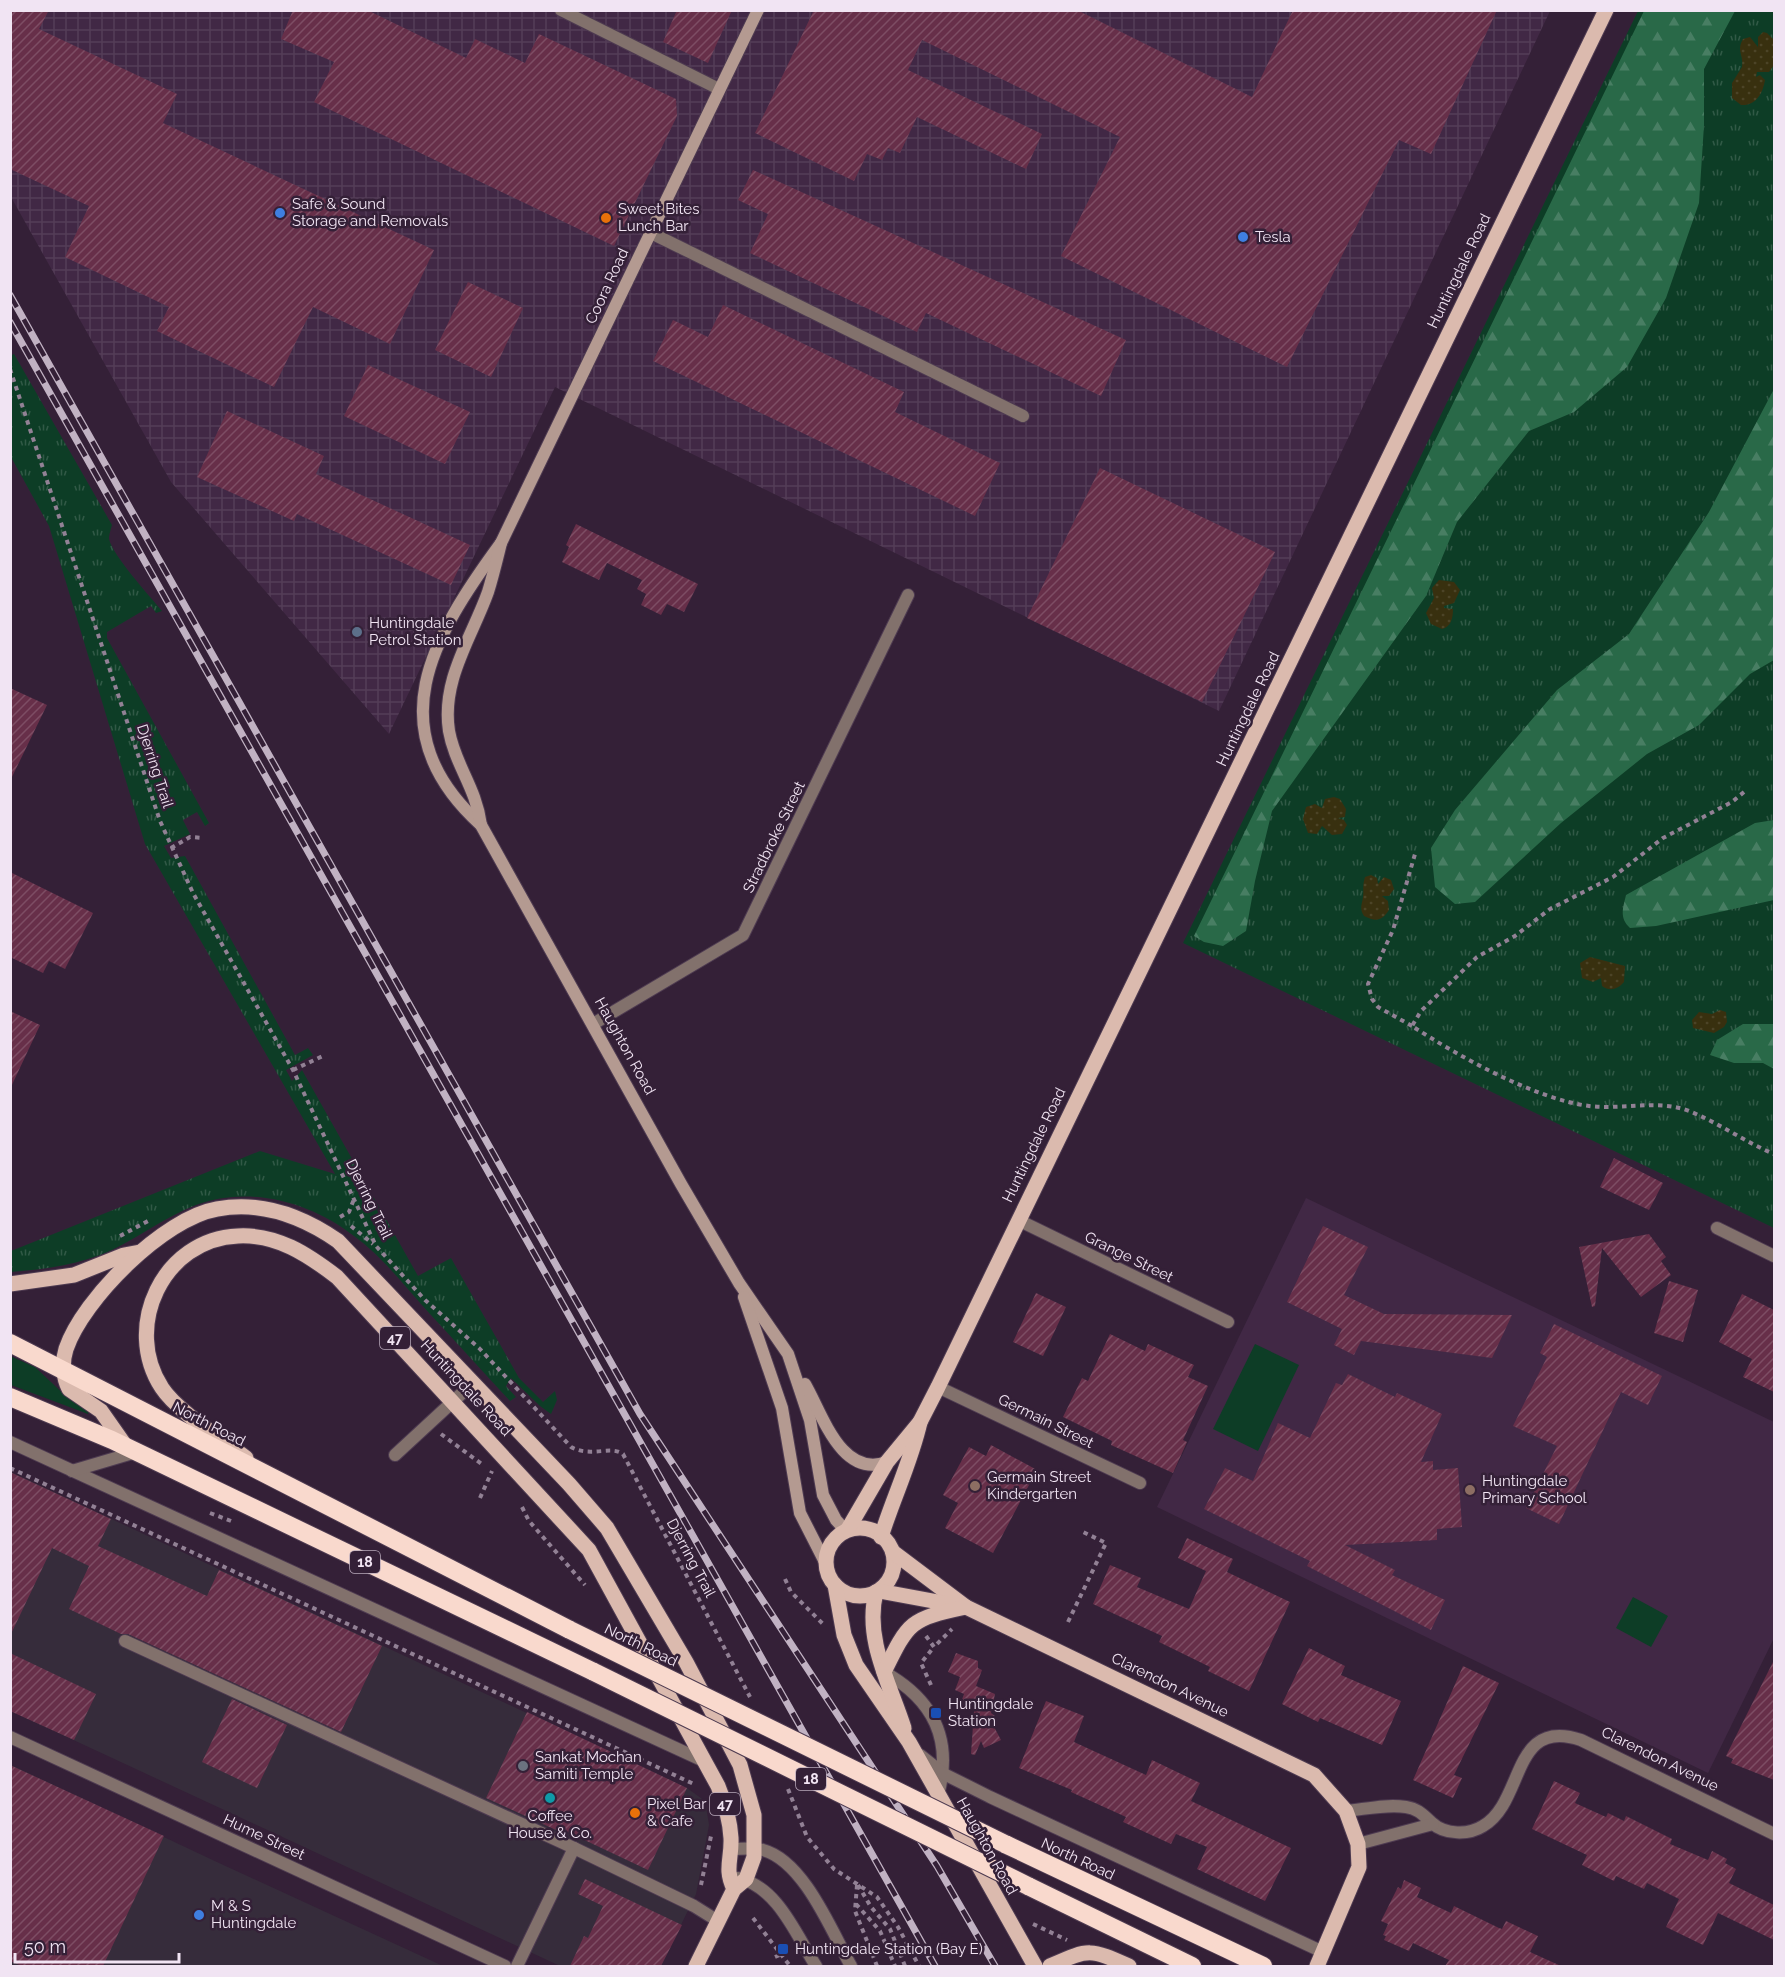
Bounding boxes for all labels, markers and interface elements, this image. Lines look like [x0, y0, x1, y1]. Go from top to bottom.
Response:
place label: Safe & Sound Storage and Removals [292, 195, 448, 230]
place label: Sweet Bites Lunch Bar [618, 200, 699, 235]
marker: Safe & Sound Storage and Removals [273, 206, 287, 220]
marker: Sweet Bites Lunch Bar [599, 211, 613, 225]
street label: Huntingdale Road [1423, 211, 1495, 331]
place label: Tesla [1255, 228, 1291, 246]
marker: Tesla [1236, 230, 1250, 244]
street label: Coora Road [582, 245, 632, 327]
place label: Huntingdale Petrol Station [369, 614, 461, 649]
marker: Huntingdale Petrol Station [350, 625, 364, 639]
street label: Huntingdale Road [1212, 649, 1284, 769]
street label: Djerring Trail [133, 722, 177, 811]
street label: Stradbroke Street [739, 778, 809, 896]
street label: Haughton Road [591, 994, 659, 1098]
street label: Huntingdale Road [998, 1085, 1070, 1205]
street label: Djerring Trail [342, 1156, 396, 1243]
street label: Grange Street [1082, 1228, 1176, 1286]
road number: 47 [380, 1327, 410, 1349]
street label: Huntingdale Road [417, 1336, 515, 1440]
street label: Germain Street [995, 1390, 1097, 1452]
street label: North Road [170, 1398, 248, 1450]
place label: Germain Street Kindergarten [987, 1468, 1091, 1503]
place label: Huntingdale Primary School [1482, 1472, 1588, 1507]
marker: Germain Street Kindergarten [968, 1479, 982, 1493]
marker: Huntingdale Primary School [1463, 1483, 1477, 1497]
street label: Djerring Trail [663, 1516, 720, 1601]
road number: 18 [350, 1551, 380, 1573]
street label: North Road [601, 1620, 681, 1670]
street label: Clarendon Avenue [1108, 1649, 1232, 1721]
place label: Huntingdale Station [948, 1695, 1034, 1730]
marker: Huntingdale Station [929, 1706, 943, 1720]
street label: Clarendon Avenue [1598, 1723, 1722, 1795]
place label: Sankat Mochan Samiti Temple [535, 1748, 642, 1783]
marker: Sankat Mochan Samiti Temple [516, 1759, 530, 1773]
road number: 18 [796, 1768, 826, 1790]
marker: Coffee House & Co. [543, 1791, 557, 1805]
road number: 47 [710, 1793, 740, 1815]
street label: Haughton Road [953, 1794, 1021, 1898]
place label: Pixel Bar & Cafe [647, 1795, 707, 1830]
marker: Pixel Bar & Cafe [628, 1806, 642, 1820]
place label: Coffee House & Co. [508, 1807, 592, 1842]
street label: Hume Street [220, 1810, 308, 1864]
street label: North Road [1038, 1834, 1118, 1884]
place label: M & S Huntingdale [211, 1897, 297, 1932]
marker: M & S Huntingdale [192, 1908, 206, 1922]
scale bar [15, 1926, 178, 1964]
text: 50 m [24, 1936, 66, 1957]
place label: Huntingdale Station (Bay E) [795, 1940, 983, 1958]
marker: Huntingdale Station (Bay E) [776, 1942, 790, 1956]

